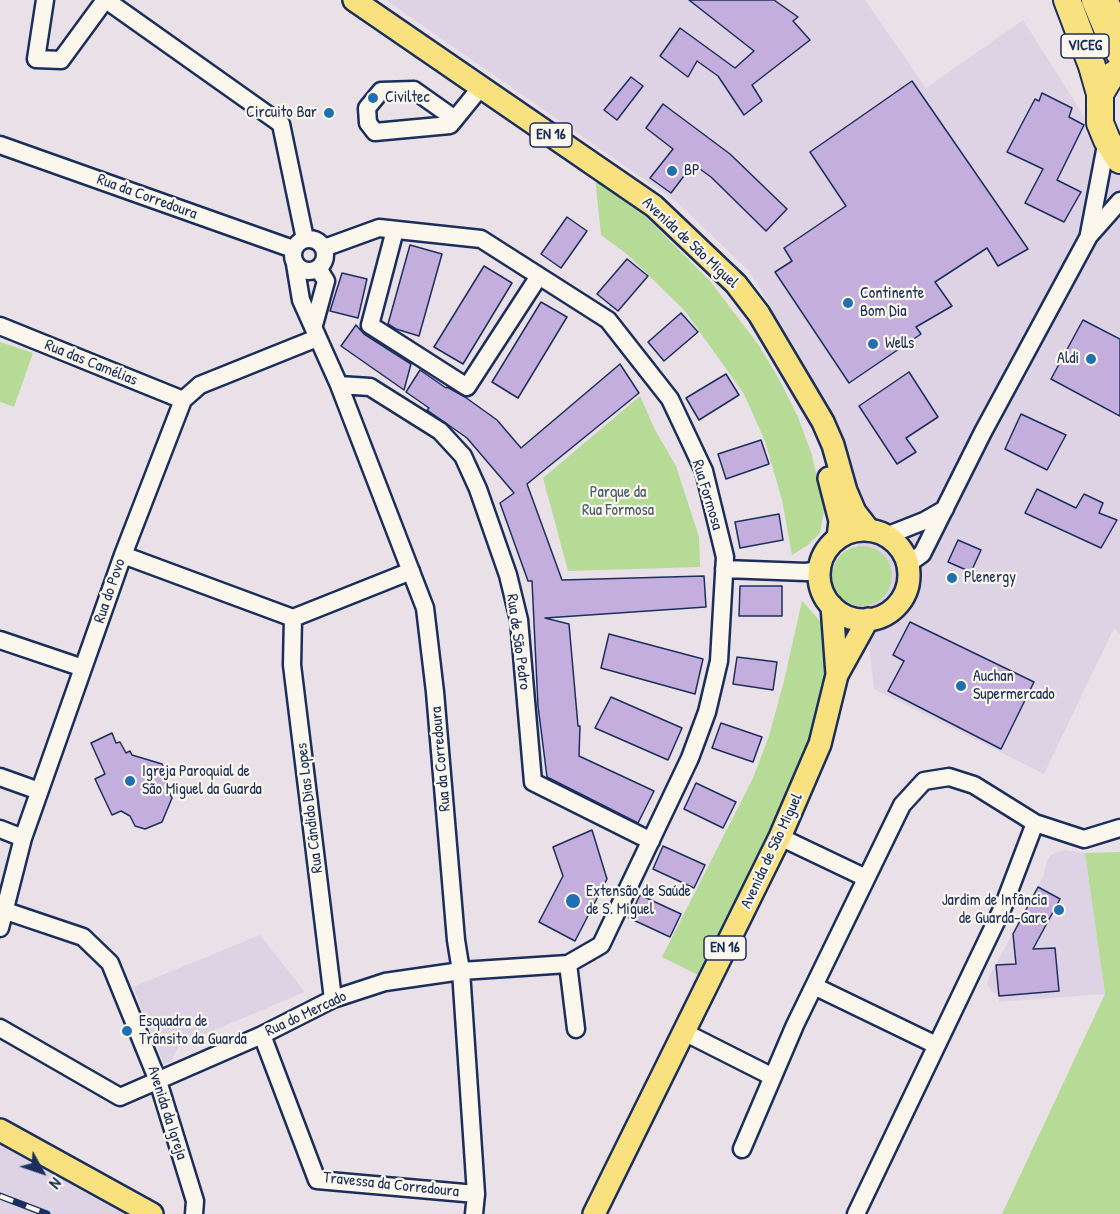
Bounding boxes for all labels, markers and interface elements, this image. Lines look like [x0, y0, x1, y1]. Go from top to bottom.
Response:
road number: VICEG [1061, 34, 1109, 58]
place label: Civiltec [385, 88, 430, 108]
marker: Civiltec [366, 91, 380, 105]
place label: Circuito Bar [246, 103, 317, 123]
marker: Circuito Bar [322, 106, 336, 120]
road number: EN 16 [530, 123, 572, 147]
place label: BP [684, 161, 700, 181]
marker: BP [665, 164, 679, 178]
street label: Rua da Corredoura [94, 170, 200, 224]
street label: Avenida de São Miguel [638, 193, 742, 293]
place label: Continente Bom Dia [860, 284, 924, 322]
marker: Continente Bom Dia [841, 296, 855, 310]
place label: Wells [885, 334, 914, 354]
street label: Rua das Camélias [42, 336, 140, 390]
marker: Wells [866, 337, 880, 351]
place label: Aldi [1057, 349, 1079, 369]
marker: Aldi [1084, 352, 1098, 366]
street label: Rua Formosa [687, 458, 727, 532]
park label: Parque da Rua Formosa [582, 483, 654, 521]
street label: Rua do Povo [90, 556, 130, 626]
place label: Plenergy [964, 568, 1016, 588]
marker: Plenergy [945, 571, 959, 585]
street label: Rua de São Pedro [502, 593, 534, 691]
place label: Auchan Supermercado [973, 667, 1055, 705]
marker: Auchan Supermercado [954, 679, 968, 693]
street label: Rua da Corredoura [427, 706, 455, 812]
street label: Rua Cândido Dias Lopes [292, 742, 328, 874]
place label: Igreja Paroquial de São Miguel da Guarda [142, 762, 262, 800]
marker: Igreja Paroquial de São Miguel da Guarda [123, 774, 137, 788]
street label: Avenida de São Miguel [737, 790, 807, 912]
place label: Extensão de Saúde de S. Miguel [586, 882, 691, 920]
place label: Jardim de Infância de Guarda-Gare [942, 891, 1047, 929]
marker: Extensão de Saúde de S. Miguel [564, 892, 582, 910]
marker: Jardim de Infância de Guarda-Gare [1052, 903, 1066, 917]
road number: EN 16 [704, 936, 746, 960]
street label: Rua do Mercado [262, 987, 350, 1041]
place label: Esquadra de Trânsito da Guarda [139, 1012, 247, 1050]
marker: Esquadra de Trânsito da Guarda [120, 1024, 134, 1038]
street label: Avenida da Igreja [143, 1064, 191, 1162]
north arrow [12, 1142, 72, 1202]
street label: Travessa da Corredoura [322, 1168, 460, 1202]
text: N [45, 1173, 67, 1194]

